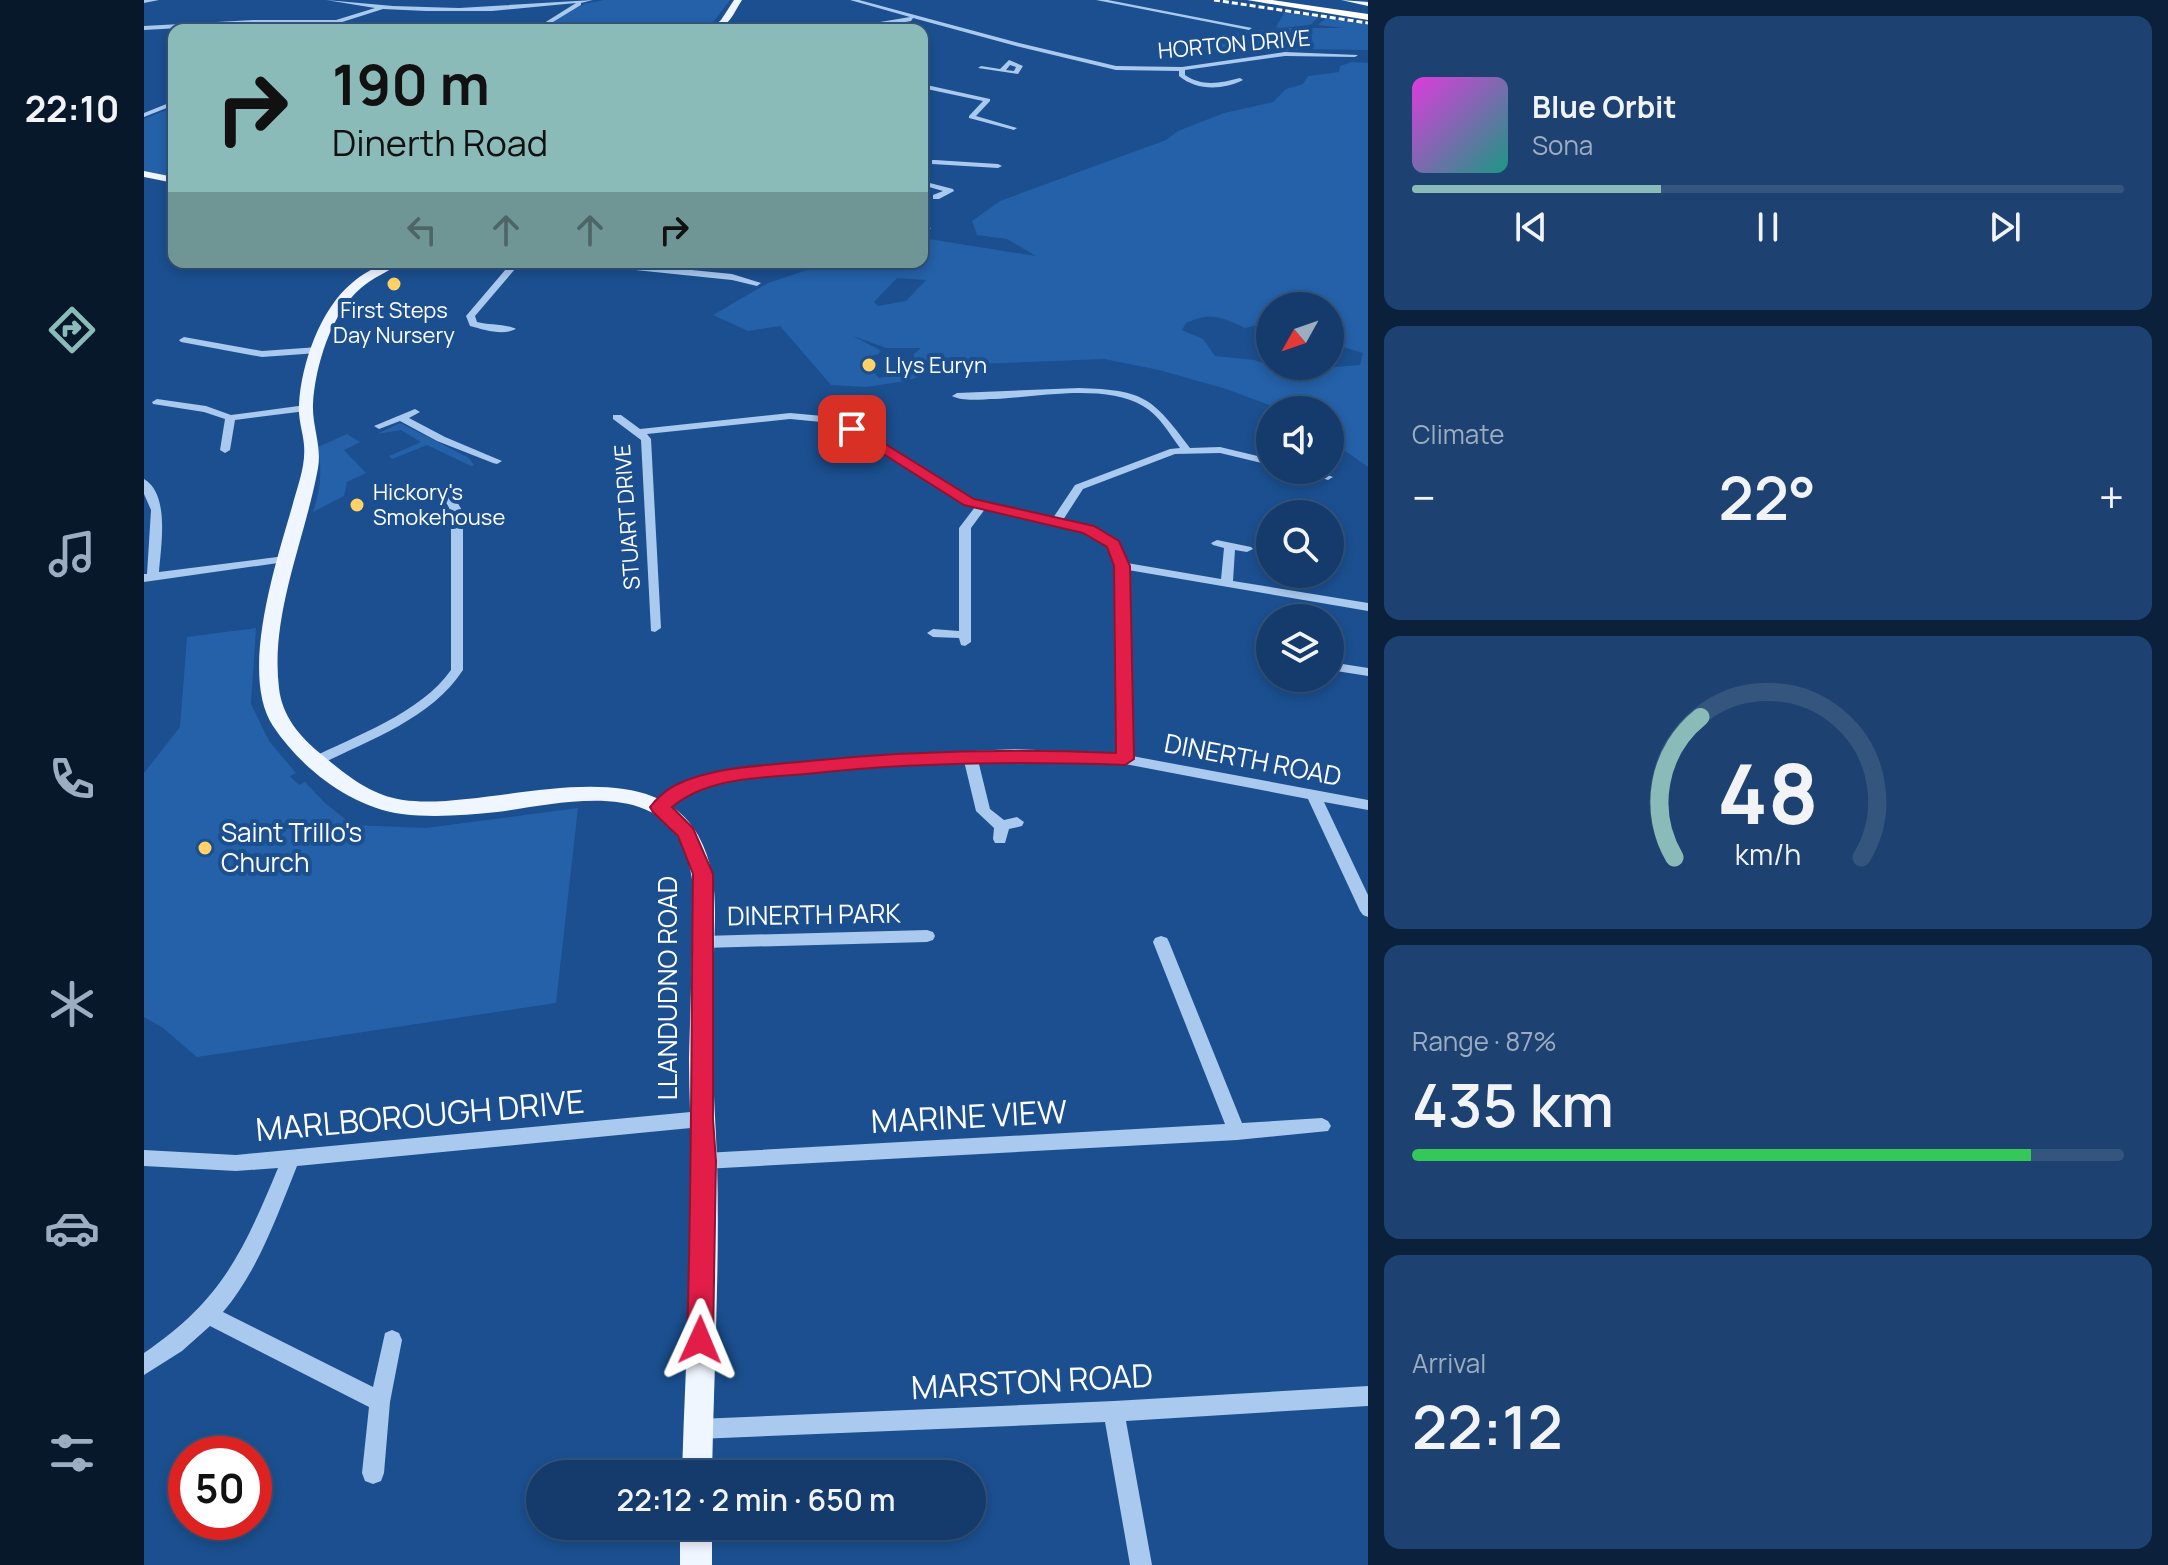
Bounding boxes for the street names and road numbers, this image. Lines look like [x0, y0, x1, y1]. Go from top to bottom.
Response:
street label: HORTON DRIVE [1157, 22, 1311, 66]
street label: STUART DRIVE [607, 443, 647, 591]
street label: DINERTH ROAD [1162, 724, 1345, 794]
street label: LLANDUDNO ROAD [649, 876, 685, 1100]
street label: DINERTH PARK [727, 894, 902, 934]
street label: MARLBOROUGH DRIVE [254, 1079, 586, 1151]
street label: MARINE VIEW [870, 1089, 1068, 1143]
street label: MARSTON ROAD [910, 1353, 1154, 1409]

